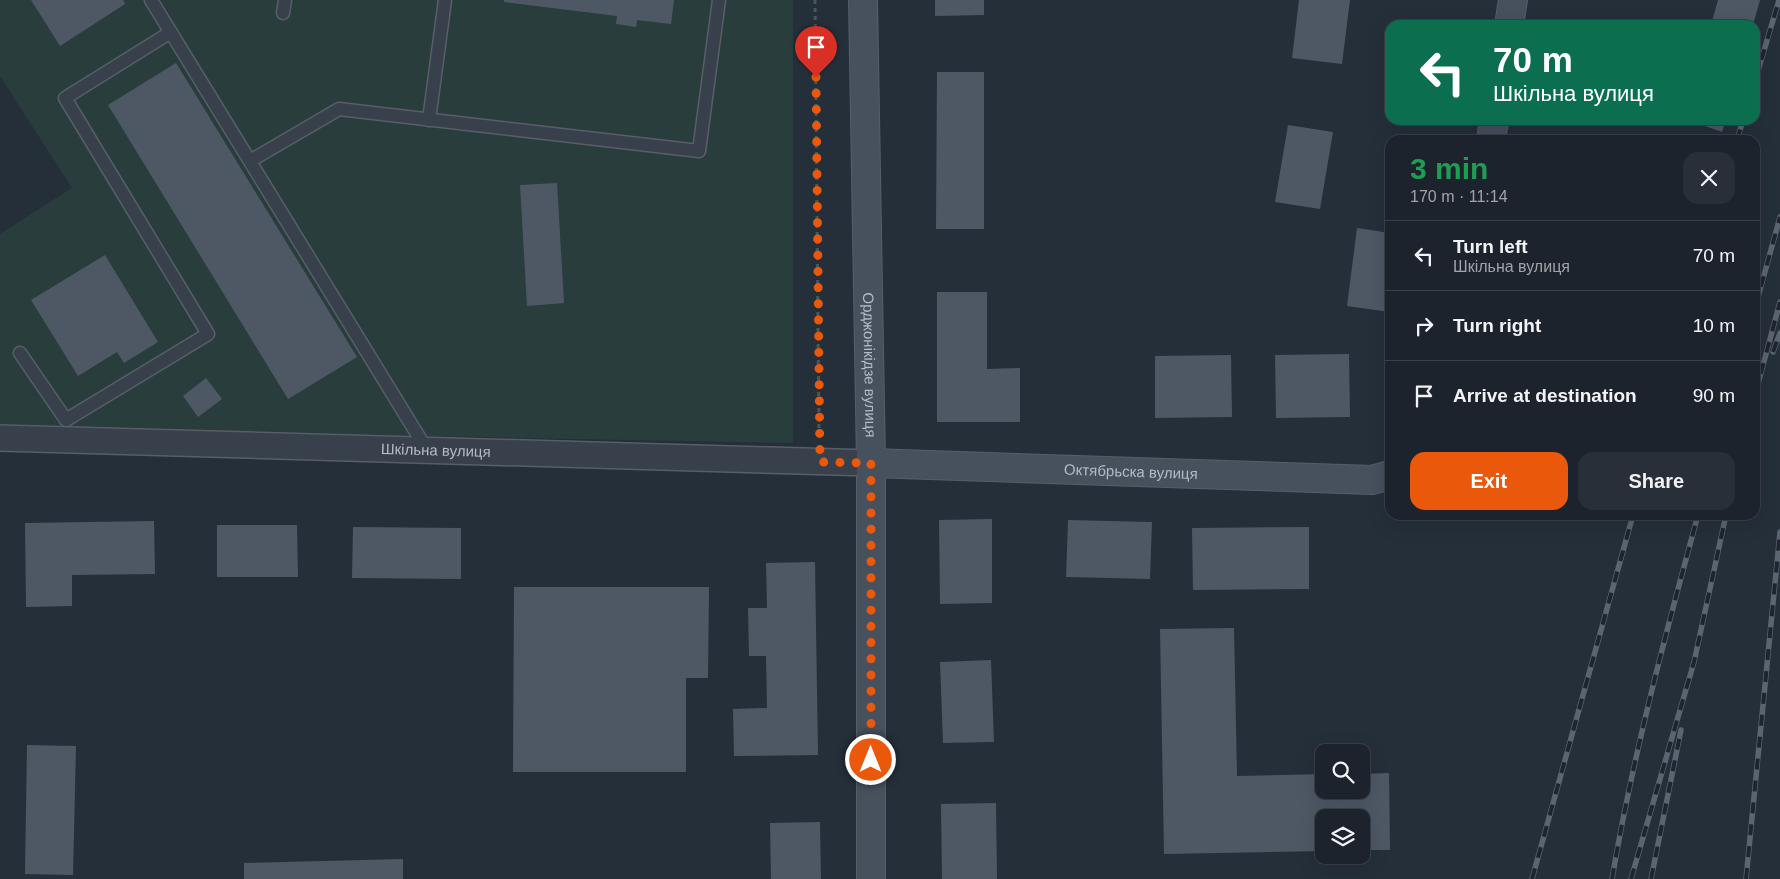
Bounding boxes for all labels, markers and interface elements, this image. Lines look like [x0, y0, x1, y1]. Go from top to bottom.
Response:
pin [795, 26, 837, 77]
icon: arrive [802, 33, 830, 61]
icon: left [1410, 40, 1475, 105]
text: 70 m [1493, 40, 1573, 79]
text: Шкільна вулиця [1493, 81, 1654, 106]
text: 3 min [1410, 152, 1488, 185]
button: close [1683, 152, 1735, 204]
text: 170 m · 11:14 [1410, 188, 1508, 205]
text: Turn left [1453, 236, 1528, 257]
icon: left [1410, 242, 1438, 270]
text: 70 m [1693, 245, 1735, 266]
text: Шкільна вулиця [1453, 258, 1570, 275]
street label: Орджонікідзе вулиця [860, 292, 880, 438]
icon: right [1410, 312, 1438, 340]
text: Turn right [1453, 315, 1541, 336]
text: 10 m [1693, 315, 1735, 336]
icon: arrive [1410, 382, 1438, 410]
text: Arrive at destination [1453, 385, 1637, 406]
text: 90 m [1693, 385, 1735, 406]
street label: Шкільна вулиця [381, 440, 491, 460]
button: Exit [1410, 452, 1568, 510]
button: Share [1578, 452, 1735, 510]
street label: Октябрьска вулиця [1064, 461, 1198, 482]
position arrow [844, 733, 896, 785]
map controls [1315, 744, 1370, 864]
button: search [1315, 744, 1370, 799]
button: layers [1315, 809, 1370, 864]

